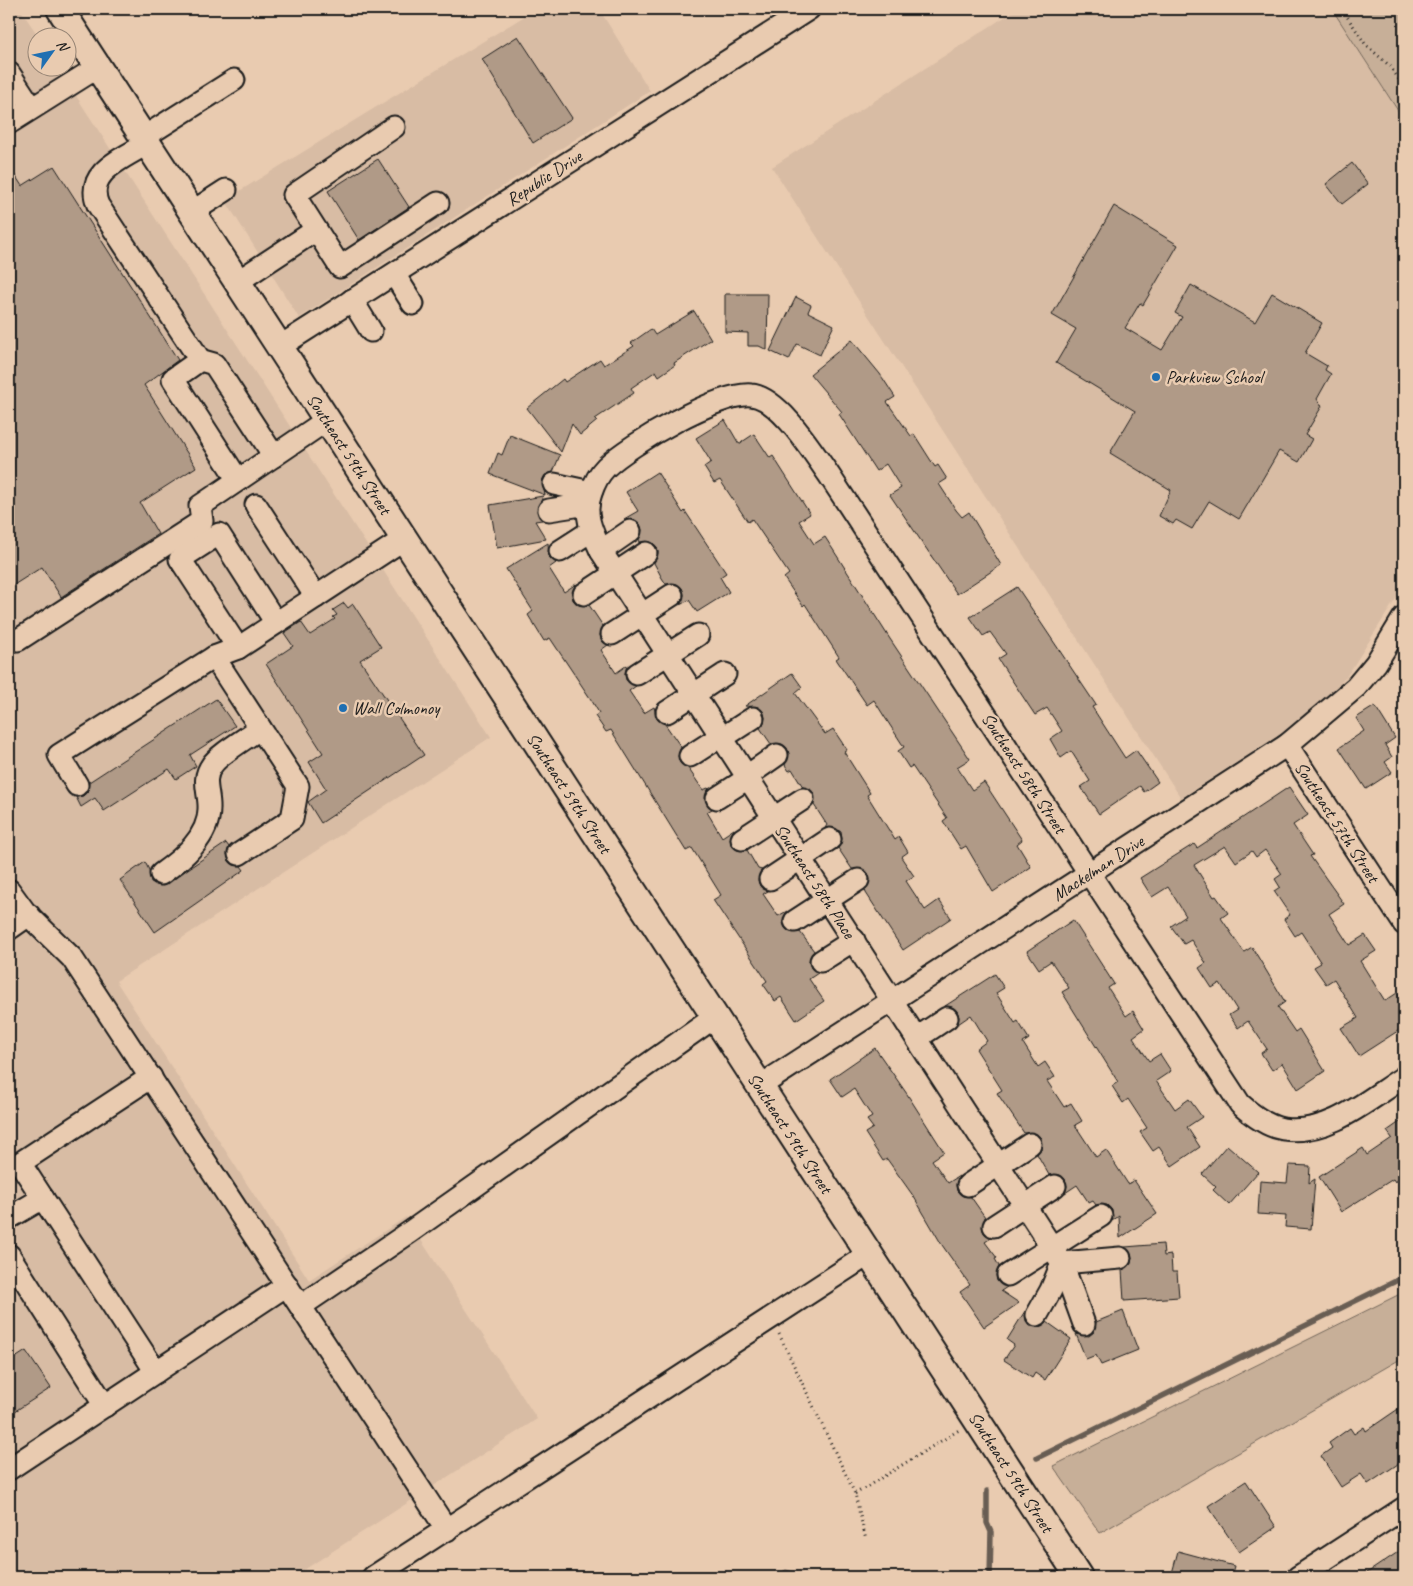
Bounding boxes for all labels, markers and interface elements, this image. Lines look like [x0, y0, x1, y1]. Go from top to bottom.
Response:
north arrow [28, 28, 78, 78]
text: N [53, 37, 73, 55]
street label: Republic Drive [502, 145, 587, 211]
place label: Parkview School [1166, 366, 1265, 388]
marker: Parkview School [1150, 371, 1162, 383]
street label: Southeast 59th Street [302, 390, 397, 520]
place label: Wall Colmonoy [353, 697, 441, 719]
marker: Wall Colmonoy [337, 702, 349, 714]
street label: Southeast 58th Street [977, 709, 1072, 839]
street label: Southeast 59th Street [522, 729, 617, 859]
street label: Southeast 57th Street [1290, 758, 1385, 888]
street label: Southeast 58th Place [770, 820, 861, 943]
street label: Mackelman Drive [1048, 830, 1149, 906]
street label: Southeast 59th Street [743, 1069, 838, 1199]
street label: Southeast 59th Street [964, 1408, 1059, 1538]

